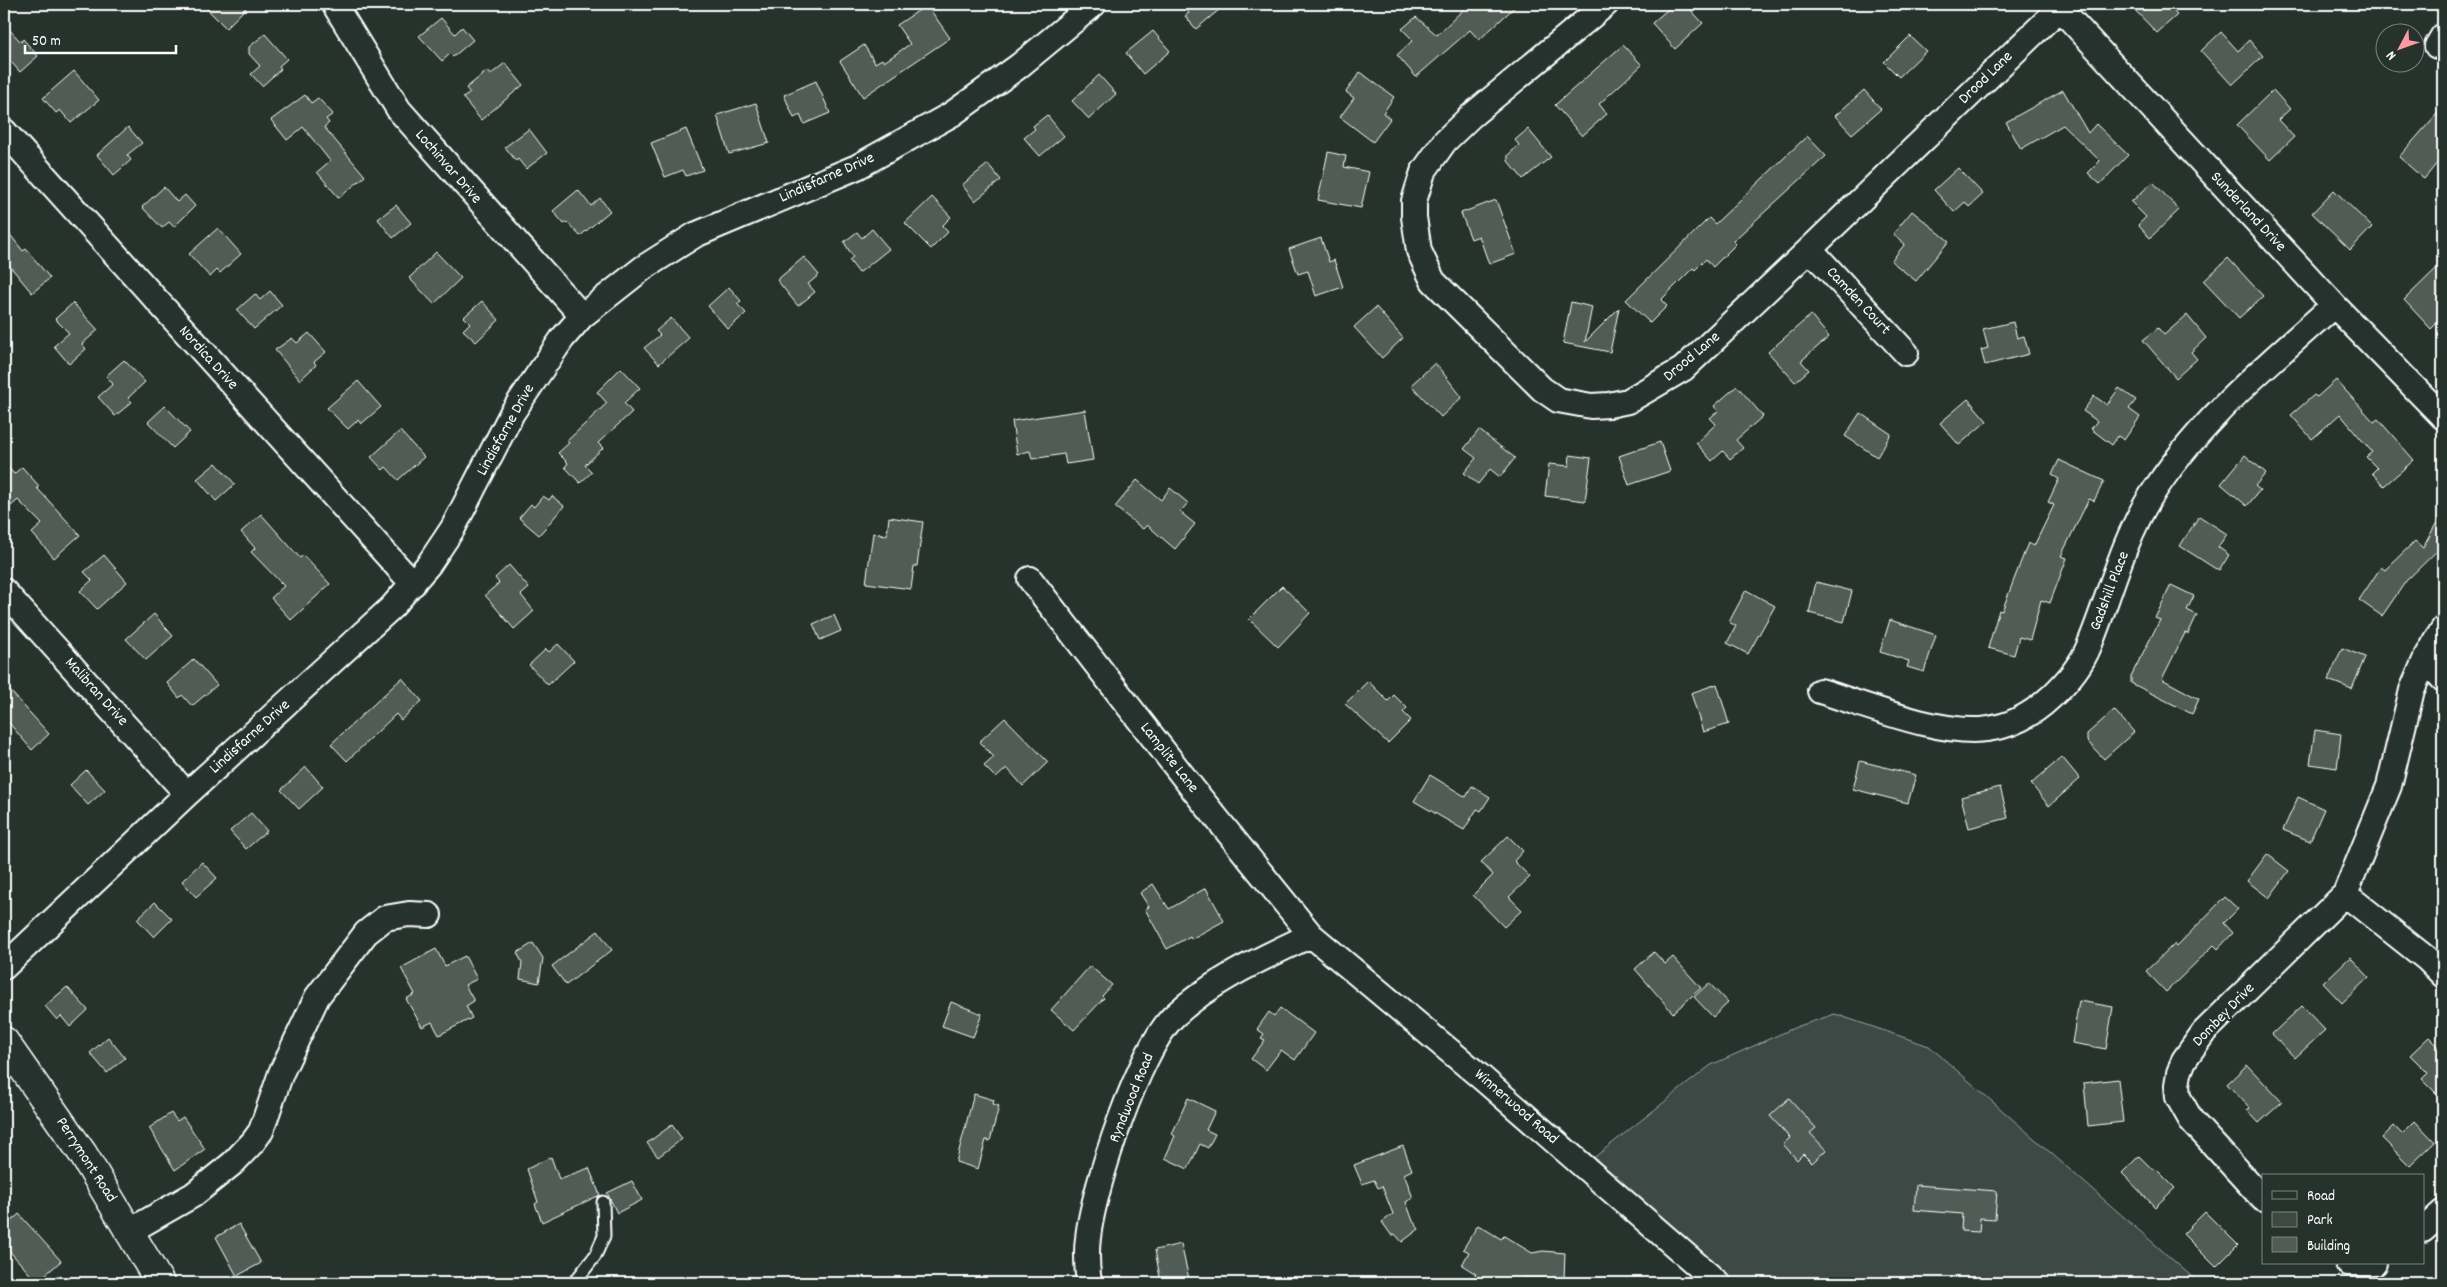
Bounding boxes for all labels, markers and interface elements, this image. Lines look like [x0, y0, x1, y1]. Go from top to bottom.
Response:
scale bar [25, 22, 176, 54]
north arrow [2374, 22, 2424, 72]
text: 50 m [32, 31, 61, 53]
street label: Drood Lane [1954, 46, 2018, 110]
text: N [2382, 46, 2402, 64]
street label: Lochinvar Drive [409, 125, 487, 209]
street label: Lindisfarne Drive [776, 147, 878, 209]
street label: Sunderland Drive [2205, 167, 2291, 257]
street label: Camden Court [1820, 262, 1896, 340]
street label: Nordica Drive [173, 321, 243, 395]
street label: Drood Lane [1659, 326, 1725, 388]
street label: Lindisfarne Drive [471, 380, 541, 480]
street label: Gadshill Place [2084, 548, 2136, 634]
street label: Malibran Drive [59, 652, 133, 732]
street label: Lindisfarne Drive [204, 694, 296, 780]
street label: Lamplite Lane [1134, 718, 1204, 798]
street label: Dombey Drive [2187, 978, 2261, 1052]
street label: Ryndwood Road [1104, 1050, 1160, 1146]
street label: Winnerwood Road [1469, 1064, 1563, 1150]
street label: Perrymont Road [50, 1113, 122, 1207]
legend [2262, 1174, 2424, 1264]
text: Road [2307, 1186, 2335, 1208]
text: Park [2307, 1210, 2333, 1232]
text: Building [2307, 1236, 2350, 1258]

